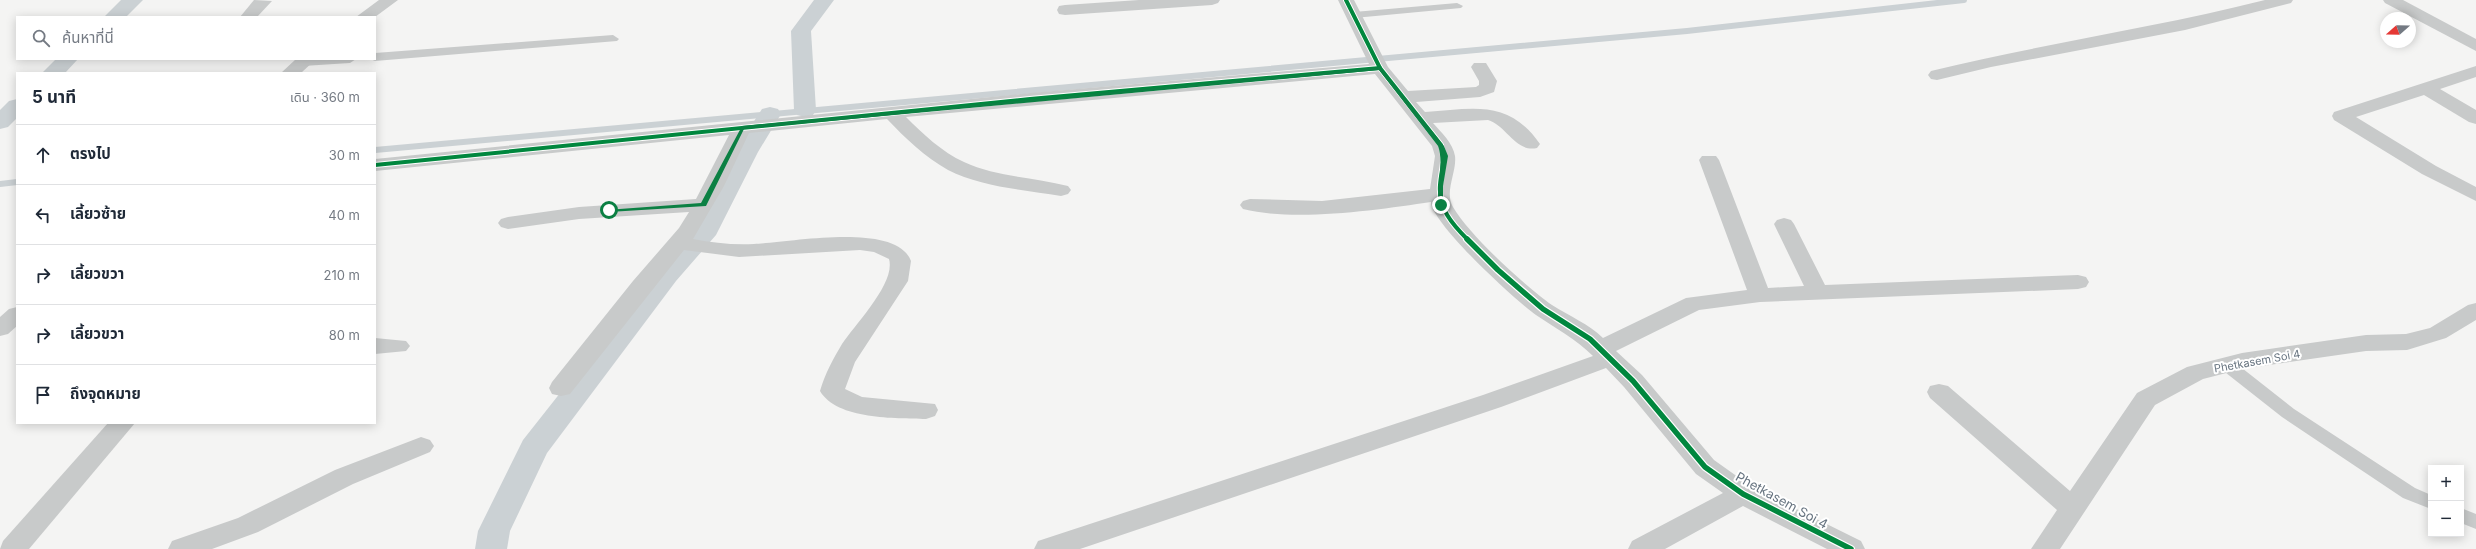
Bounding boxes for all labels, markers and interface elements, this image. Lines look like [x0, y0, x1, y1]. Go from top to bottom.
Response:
north arrow [2380, 12, 2416, 48]
search box [16, 16, 376, 60]
icon: search [30, 27, 52, 49]
text: ค้นหาที่นี่ [62, 28, 114, 47]
text: 5 นาที [32, 87, 76, 107]
text: เดิน · 360 m [290, 89, 360, 105]
icon: ahead [32, 144, 54, 166]
text: ตรงไป [70, 144, 111, 163]
text: 30 m [329, 147, 360, 163]
route end [1432, 196, 1450, 214]
route start [600, 201, 618, 219]
icon: left [32, 204, 54, 226]
text: เลี้ยวซ้าย [70, 204, 126, 223]
text: 40 m [328, 207, 360, 223]
icon: right [32, 264, 54, 286]
text: เลี้ยวขวา [70, 264, 124, 283]
text: 210 m [324, 267, 360, 283]
icon: right [32, 324, 54, 346]
text: เลี้ยวขวา [70, 324, 124, 343]
text: 80 m [329, 327, 360, 343]
street label: Phetkasem Soi 4 [2213, 347, 2301, 375]
icon: arrive [32, 384, 54, 406]
text: ถึงจุดหมาย [70, 384, 141, 403]
map controls [2428, 465, 2464, 537]
button: + [2428, 465, 2464, 501]
street label: Phetkasem Soi 4 [1733, 468, 1831, 532]
button: − [2428, 501, 2464, 537]

